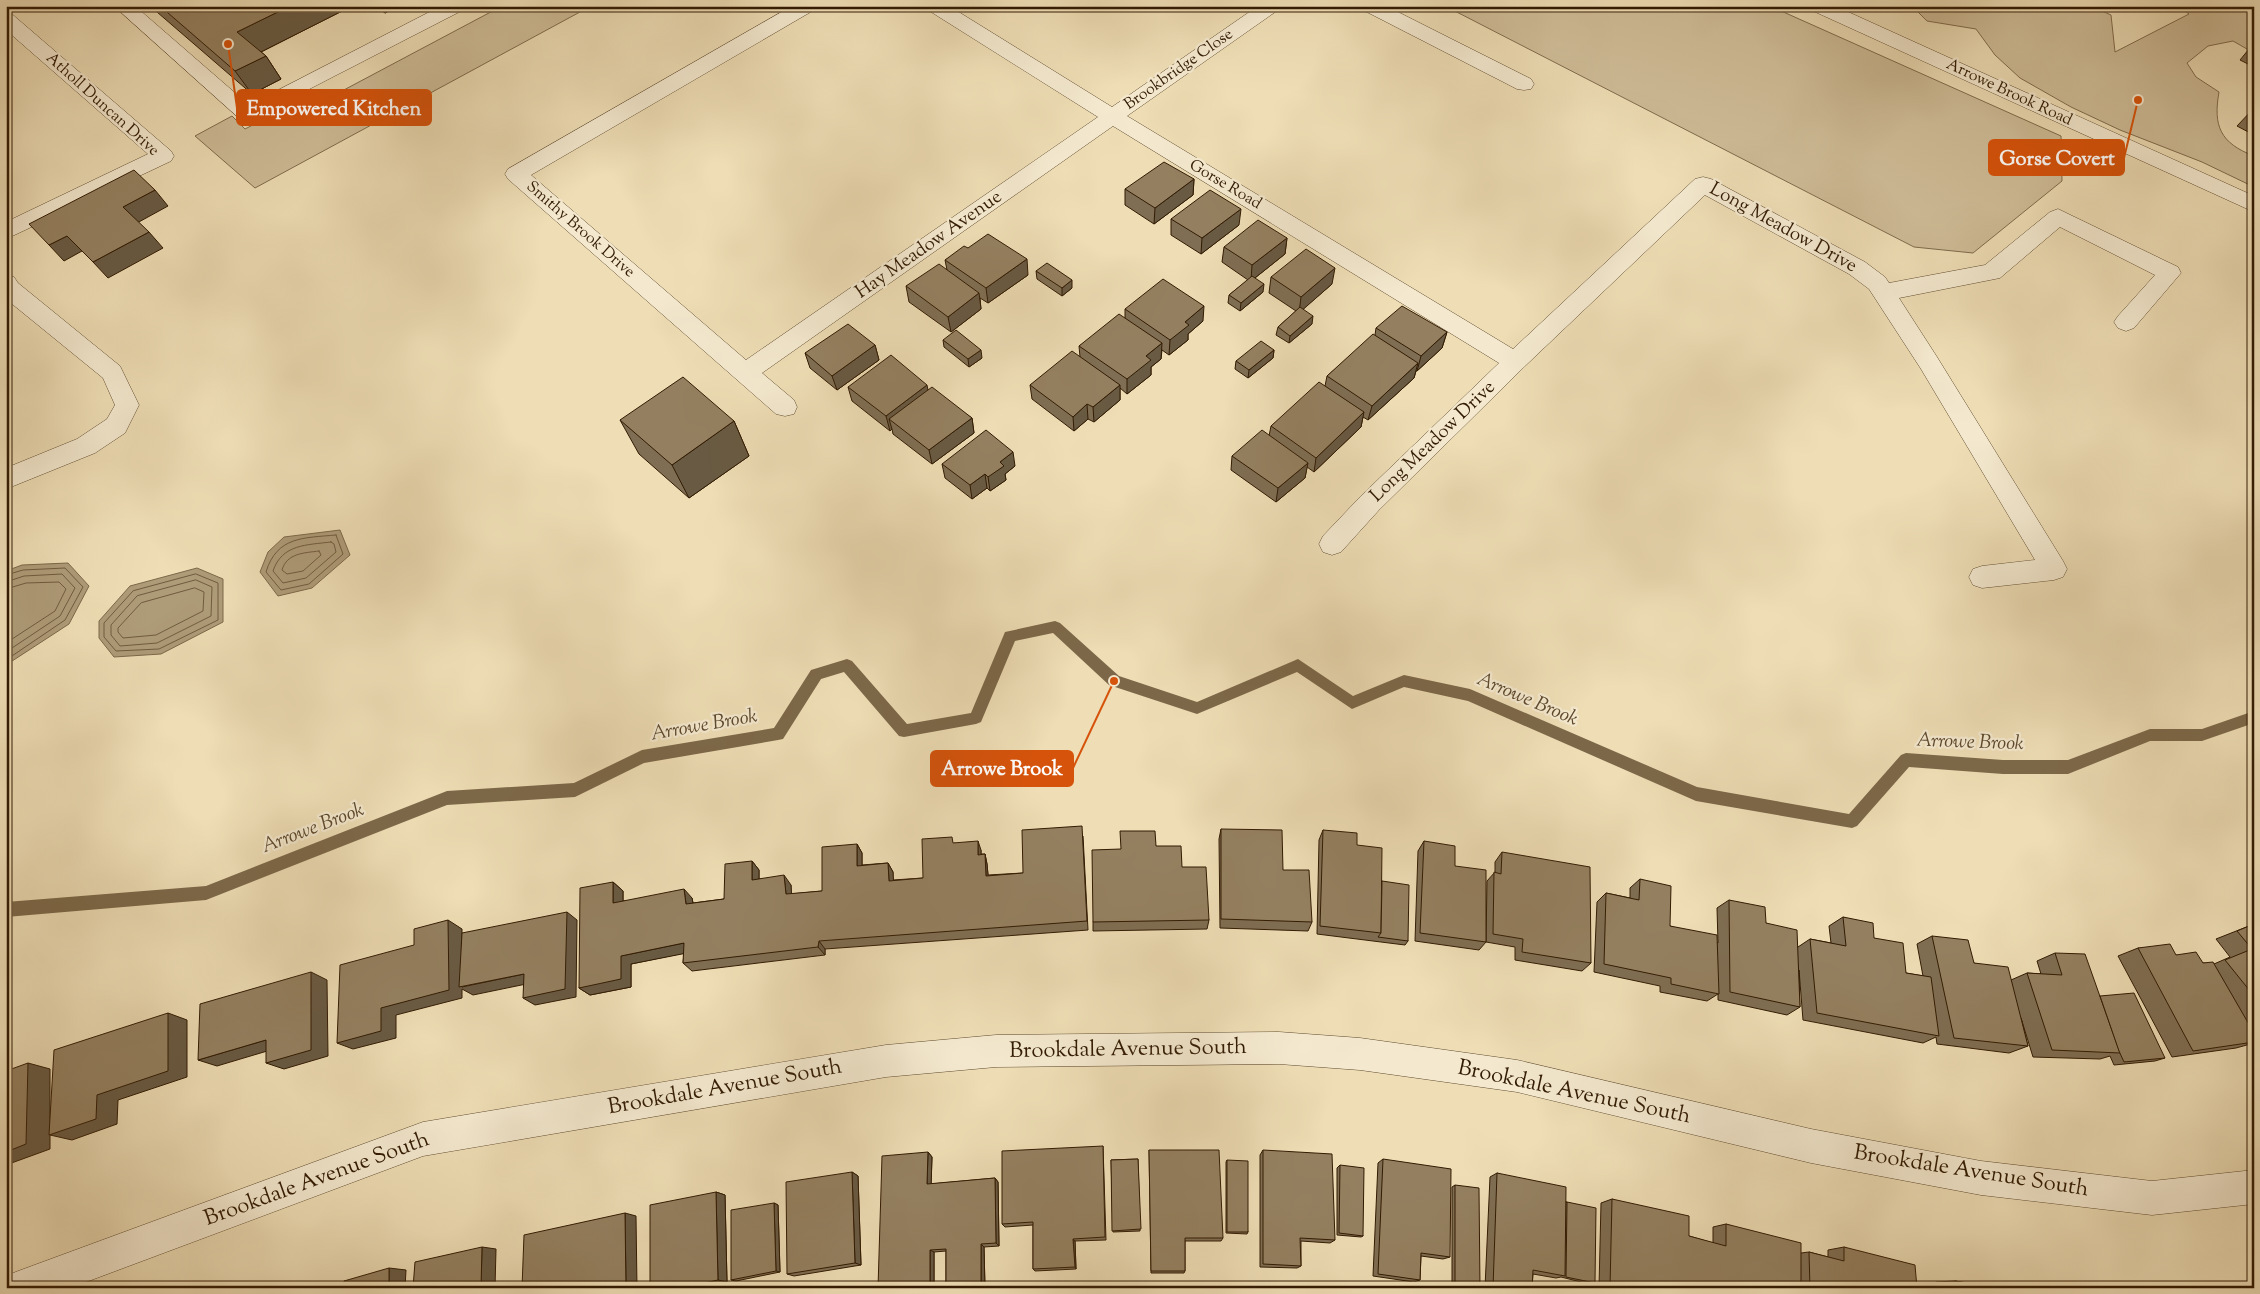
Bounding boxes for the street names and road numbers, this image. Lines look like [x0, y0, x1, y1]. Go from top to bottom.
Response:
street label: Brookbridge Close [1120, 24, 1238, 116]
street label: Atholl Duncan Drive [40, 48, 164, 162]
street label: Arrowe Brook Road [1942, 54, 2076, 132]
street label: Gorse Road [1184, 154, 1266, 216]
street label: Smithy Brook Drive [521, 176, 639, 284]
street label: Long Meadow Drive [1704, 176, 1862, 280]
street label: Hay Meadow Avenue [850, 184, 1008, 306]
street label: Long Meadow Drive [1364, 375, 1502, 509]
street label: Brookdale Avenue South [1009, 1032, 1247, 1068]
street label: Brookdale Avenue South [605, 1052, 845, 1124]
street label: Brookdale Avenue South [1455, 1053, 1694, 1133]
street label: Brookdale Avenue South [200, 1124, 434, 1236]
street label: Brookdale Avenue South [1851, 1138, 2091, 1206]

